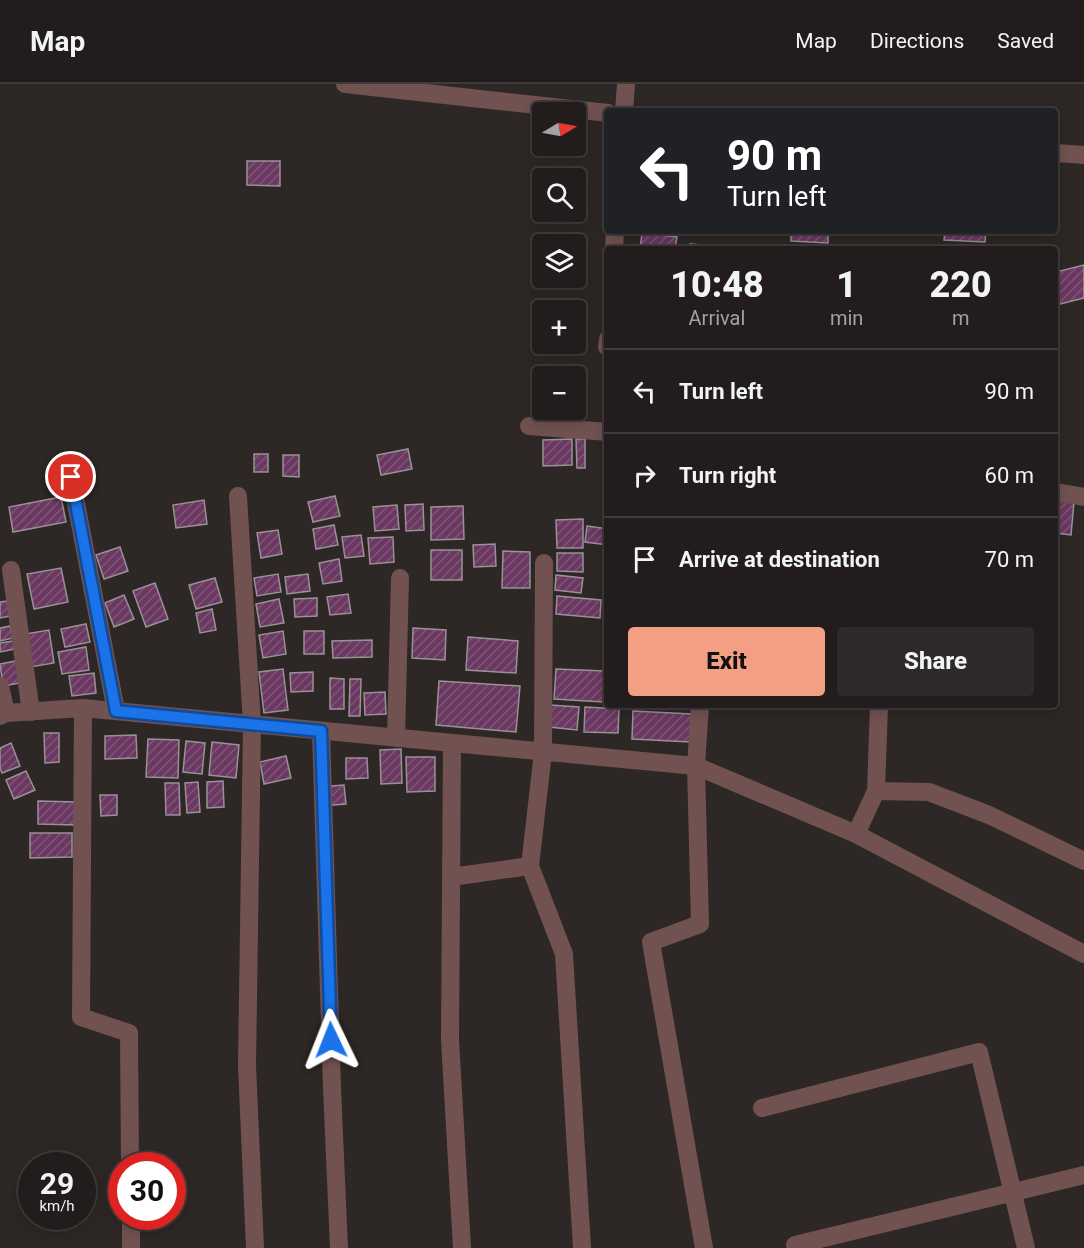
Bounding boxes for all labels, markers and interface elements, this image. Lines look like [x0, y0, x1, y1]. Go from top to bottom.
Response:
text: Map [30, 25, 85, 58]
text: Map [795, 29, 837, 53]
text: Directions [870, 29, 964, 53]
text: Saved [997, 29, 1054, 53]
north arrow [532, 102, 586, 156]
map controls [532, 102, 586, 420]
text: 90 m [727, 131, 822, 180]
icon: left [628, 132, 706, 210]
button: search [532, 168, 586, 222]
text: Turn left [727, 181, 827, 213]
button: layers [532, 234, 586, 288]
text: 10:48 [670, 264, 764, 306]
text: 1 [836, 264, 857, 306]
text: 220 [930, 264, 992, 306]
button: + [532, 300, 586, 354]
text: Arrival [689, 306, 745, 330]
text: min [830, 306, 863, 330]
text: m [952, 306, 969, 330]
button: − [532, 366, 586, 420]
icon: left [628, 375, 661, 408]
text: Turn left [679, 379, 763, 404]
text: 90 m [985, 379, 1034, 404]
pin [45, 451, 96, 502]
icon: right [628, 459, 661, 492]
icon: arrive [54, 460, 87, 493]
text: Turn right [679, 463, 776, 488]
text: 60 m [985, 463, 1034, 488]
icon: arrive [628, 543, 661, 576]
text: Arrive at destination [679, 547, 880, 572]
text: 70 m [985, 547, 1034, 572]
button: Exit [628, 627, 825, 696]
button: Share [837, 627, 1034, 696]
position arrow [299, 1008, 363, 1072]
speed limit sign: 30 [108, 1152, 186, 1230]
text: 29 [40, 1166, 74, 1201]
text: km/h [39, 1197, 75, 1215]

